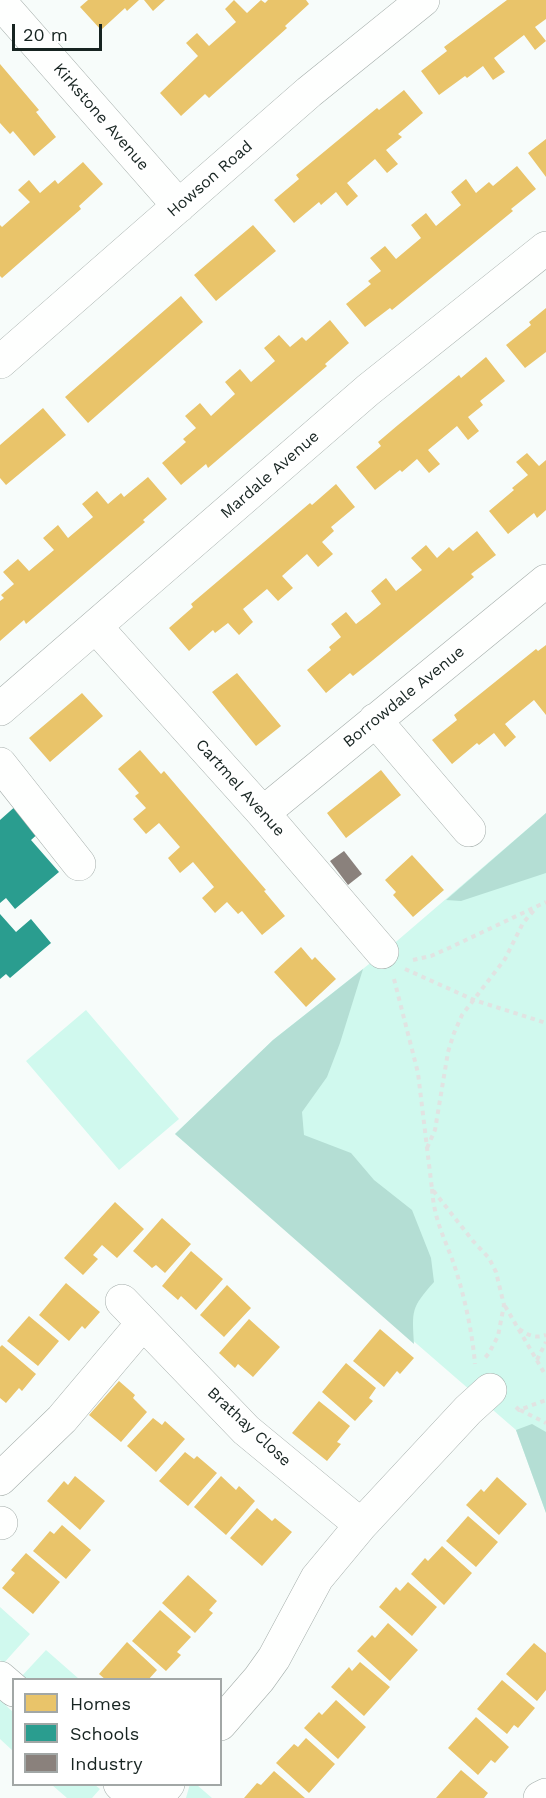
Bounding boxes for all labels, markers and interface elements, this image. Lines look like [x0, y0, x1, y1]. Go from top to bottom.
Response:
scale bar [15, 12, 105, 50]
text: 20 m [23, 24, 68, 45]
street label: Kirkstone Avenue [49, 59, 153, 175]
street label: Howson Road [163, 137, 257, 221]
street label: Mardale Avenue [217, 427, 323, 523]
street label: Borrowdale Avenue [339, 642, 469, 752]
street label: Cartmel Avenue [191, 735, 289, 841]
street label: Brathay Close [203, 1383, 295, 1471]
legend [12, 1678, 222, 1786]
text: Homes [70, 1693, 131, 1714]
text: Schools [70, 1723, 139, 1744]
text: Industry [70, 1753, 142, 1774]

